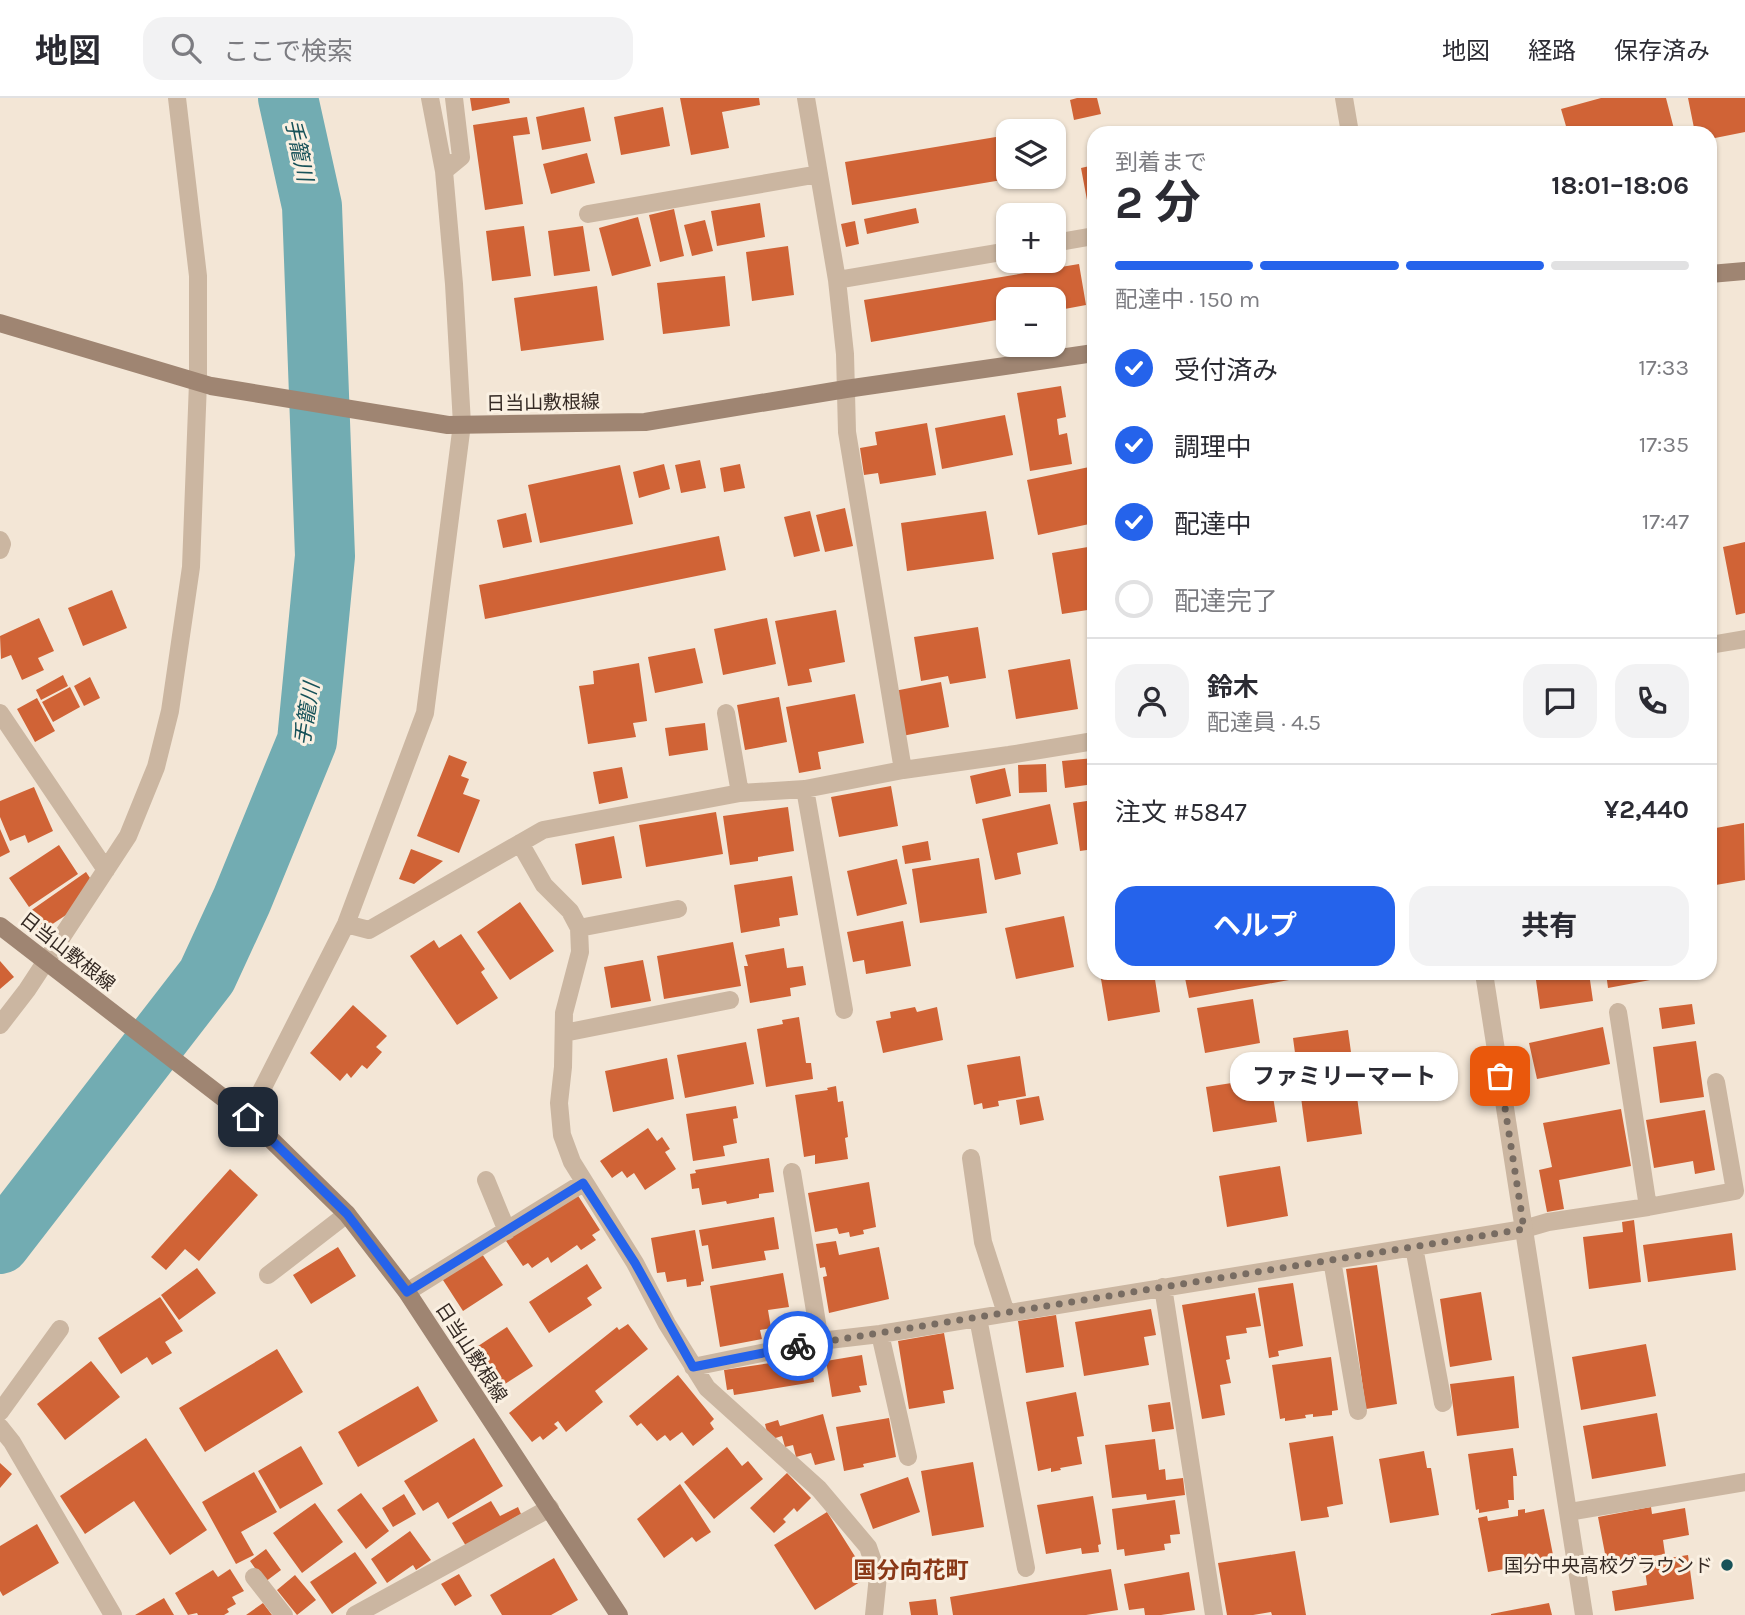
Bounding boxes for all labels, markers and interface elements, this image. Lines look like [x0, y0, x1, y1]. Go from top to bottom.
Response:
search box [143, 17, 633, 80]
icon: search [167, 29, 205, 67]
text: 地図 [35, 32, 101, 70]
text: ここで検索 [223, 36, 353, 67]
text: 地図 [1442, 37, 1490, 65]
text: 経路 [1528, 37, 1576, 65]
text: 保存済み [1614, 37, 1710, 65]
water label: 手籠川 [281, 117, 318, 185]
map controls [996, 119, 1066, 357]
button: layers [996, 119, 1066, 189]
text: 到着まで [1115, 149, 1207, 176]
text: 18:01–18:06 [1551, 170, 1689, 201]
text: 2 分 [1115, 176, 1200, 230]
button: + [996, 203, 1066, 273]
text: 配達中 · 150 m [1115, 286, 1260, 313]
button: − [996, 287, 1066, 357]
icon: check [1115, 349, 1153, 387]
text: 17:33 [1638, 354, 1689, 381]
text: 受付済み [1174, 355, 1278, 386]
street label: 日当山敷根線 [486, 391, 600, 415]
icon: check [1115, 426, 1153, 464]
text: 17:35 [1639, 431, 1689, 458]
text: 調理中 [1174, 432, 1252, 463]
icon: check [1115, 503, 1153, 541]
text: 17:47 [1642, 508, 1689, 535]
text: 配達中 [1174, 509, 1252, 540]
text: 配達完了 [1174, 586, 1278, 617]
button: person [1115, 664, 1189, 738]
button: chat [1523, 664, 1597, 738]
button: phone [1615, 664, 1689, 738]
text: 鈴木 [1207, 672, 1259, 703]
water label: 手籠川 [290, 679, 324, 747]
text: 配達員 · 4.5 [1207, 709, 1321, 736]
text: ¥2,440 [1604, 794, 1689, 825]
text: 注文 #5847 [1115, 797, 1247, 828]
button: ヘルプ [1115, 886, 1395, 966]
button: 共有 [1409, 886, 1689, 966]
street label: 日当山敷根線 [16, 908, 119, 996]
pin [1470, 1046, 1530, 1106]
callout: ファミリーマート [1230, 1052, 1458, 1100]
icon: bag [1481, 1057, 1519, 1095]
text: ファミリーマート [1252, 1063, 1436, 1090]
pin [218, 1087, 278, 1147]
icon: home [229, 1098, 267, 1136]
street label: 日当山敷根線 [431, 1299, 511, 1406]
courier [763, 1311, 833, 1381]
icon: bike [779, 1327, 817, 1365]
place label: 国分中央高校グラウンド [1504, 1555, 1713, 1577]
district label: 国分向花町 [854, 1557, 969, 1584]
marker: 国分中央高校グラウンド [1719, 1557, 1735, 1573]

